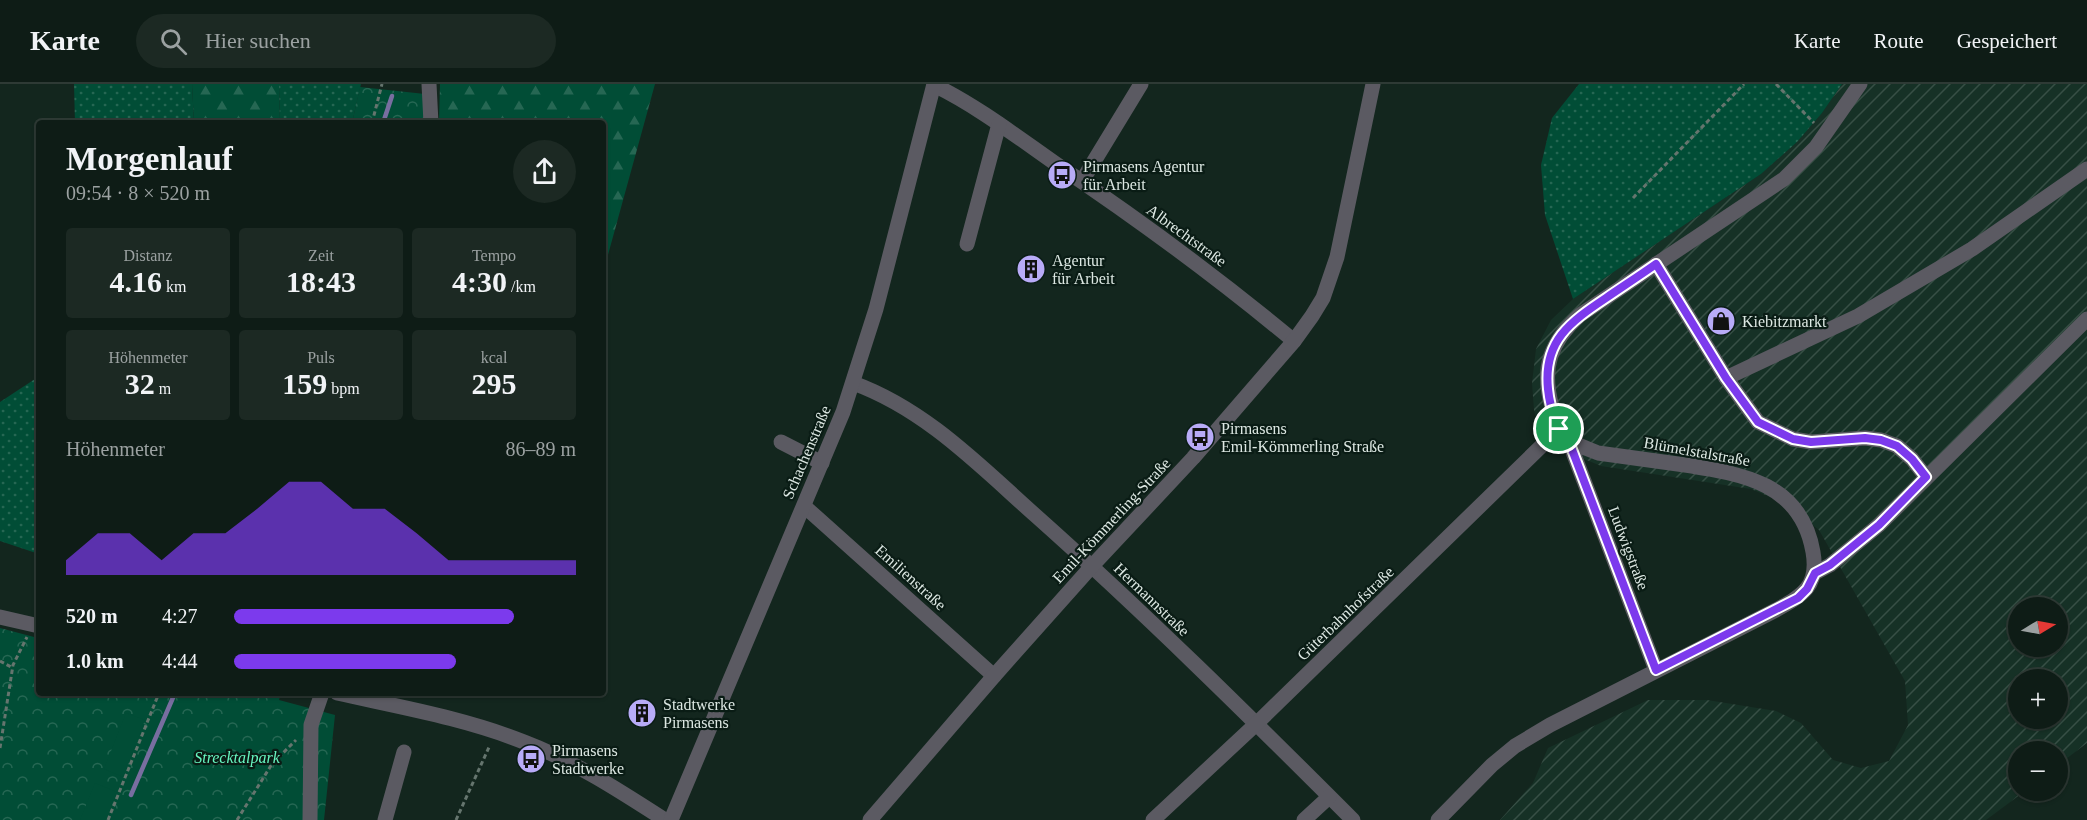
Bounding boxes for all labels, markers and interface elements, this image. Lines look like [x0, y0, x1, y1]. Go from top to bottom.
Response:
search box [136, 14, 556, 68]
text: Karte [30, 25, 100, 56]
icon: search [157, 25, 190, 58]
text: Hier suchen [205, 28, 311, 53]
text: Karte [1794, 29, 1841, 53]
text: Route [1874, 29, 1924, 53]
text: Gespeichert [1957, 29, 2057, 53]
button: share [513, 140, 576, 203]
text: Morgenlauf [66, 141, 233, 177]
place label: Pirmasens Agentur für Arbeit [1083, 158, 1205, 193]
bus stop icon: Pirmasens Agentur für Arbeit [1046, 159, 1078, 191]
text: 09:54 · 8 × 520 m [66, 182, 210, 204]
street label: Albrechtstraße [1144, 201, 1230, 270]
text: Distanz [124, 247, 172, 264]
text: Zeit [308, 247, 334, 264]
text: Tempo [472, 247, 516, 264]
place label: Agentur für Arbeit [1052, 252, 1115, 287]
building icon: Agentur für Arbeit [1015, 253, 1047, 285]
text: 4.16 [110, 265, 162, 298]
text: 18:43 [286, 265, 356, 298]
text: 4:30 [452, 265, 507, 298]
text: km [162, 278, 186, 295]
text: /km [507, 278, 536, 295]
shop icon: Kiebitzmarkt [1705, 305, 1737, 337]
place label: Kiebitzmarkt [1742, 313, 1827, 330]
text: Höhenmeter [108, 349, 188, 366]
text: Puls [307, 349, 335, 366]
text: kcal [481, 349, 507, 366]
text: 32 [125, 367, 155, 400]
text: 159 [282, 367, 327, 400]
text: 295 [472, 367, 517, 400]
text: m [155, 380, 171, 397]
text: bpm [327, 380, 360, 397]
street label: Schachenstraße [779, 403, 834, 501]
pin [1533, 403, 1584, 454]
icon: arrive [1542, 412, 1575, 445]
place label: Pirmasens Emil-Kömmerling Straße [1221, 420, 1384, 456]
bus stop icon: Pirmasens Emil-Kömmerling Straße [1184, 421, 1216, 453]
street label: Blümelstalstraße [1642, 434, 1751, 469]
text: Höhenmeter [66, 438, 165, 460]
text: 86–89 m [505, 438, 576, 460]
street label: Emil-Kömmerling-Straße [1049, 454, 1174, 587]
street label: Ludwigstraße [1604, 504, 1652, 593]
street label: Emilienstraße [872, 541, 949, 613]
street label: Hermannstraße [1111, 559, 1193, 639]
street label: Güterbahnhofstraße [1294, 563, 1397, 664]
north arrow [2008, 597, 2068, 657]
map controls [2008, 597, 2068, 801]
text: 520 m [66, 605, 118, 627]
text: 4:27 [162, 605, 198, 627]
text: 1.0 km [66, 650, 124, 672]
text: 4:44 [162, 650, 198, 672]
button: + [2008, 669, 2068, 729]
place label: Stadtwerke Pirmasens [663, 696, 735, 731]
building icon: Stadtwerke Pirmasens [626, 697, 658, 729]
button: − [2008, 741, 2068, 801]
place label: Pirmasens Stadtwerke [552, 742, 624, 777]
bus stop icon: Pirmasens Stadtwerke [515, 743, 547, 775]
park label: Strecktalpark [194, 749, 281, 767]

